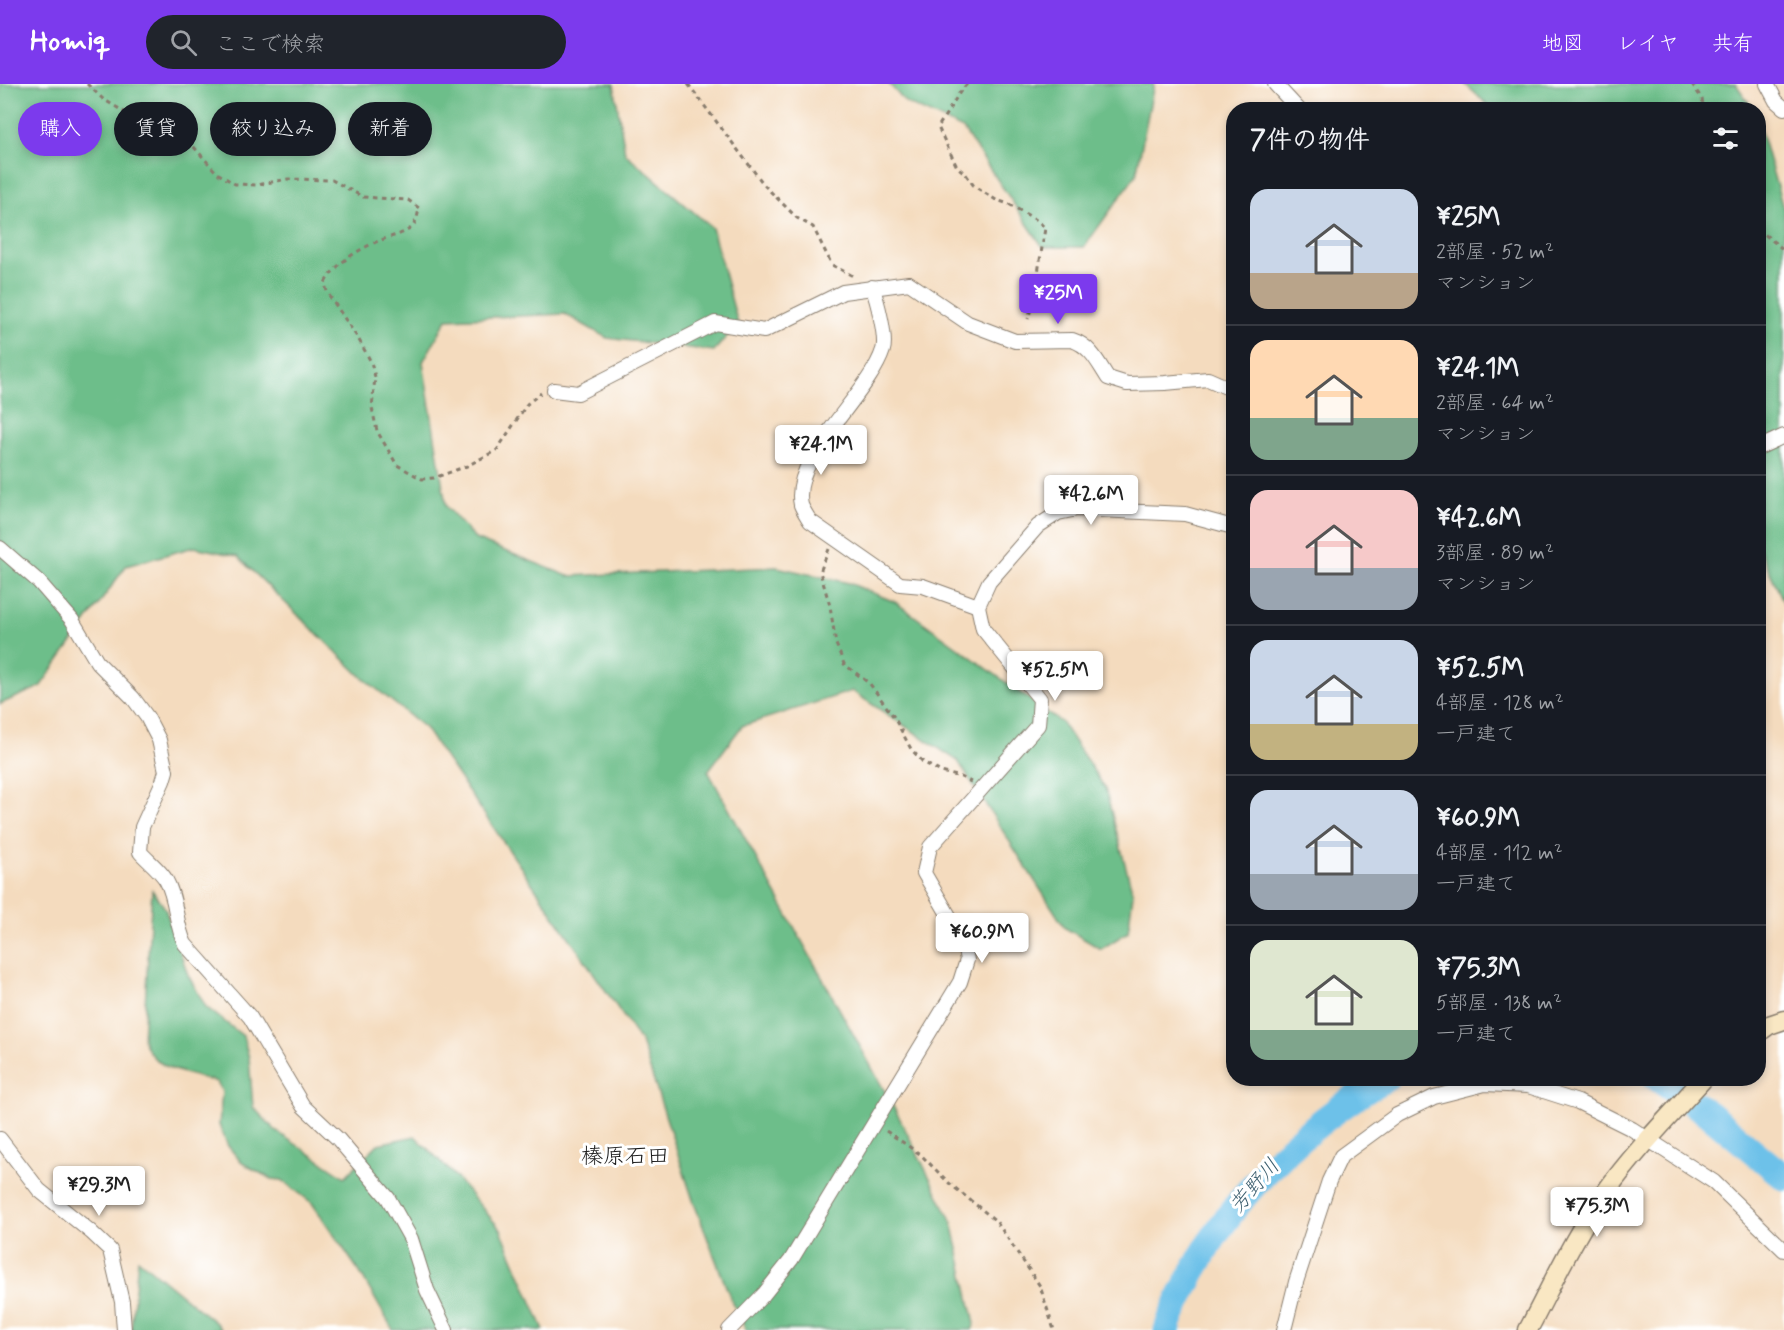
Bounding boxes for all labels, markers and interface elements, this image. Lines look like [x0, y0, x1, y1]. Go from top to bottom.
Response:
search box [146, 15, 566, 69]
text: Homiq [30, 24, 110, 61]
icon: search [167, 26, 200, 59]
text: 地図 [1542, 30, 1584, 58]
text: レイヤ [1617, 30, 1679, 58]
text: 共有 [1712, 30, 1754, 58]
text: ここで検索 [215, 31, 325, 59]
chip: 購入 [18, 102, 102, 156]
chip: 賃貸 [114, 102, 198, 156]
chip: 絞り込み [210, 102, 336, 156]
chip: 新着 [348, 102, 432, 156]
icon: filters [1709, 122, 1742, 155]
text: 7件の物件 [1250, 124, 1370, 158]
text: ¥25M [1436, 201, 1500, 235]
icon: home [1298, 213, 1370, 285]
text: 2部屋 · 52 m² [1436, 239, 1554, 266]
text: マンション [1436, 270, 1535, 297]
pin: ¥25M [1022, 274, 1094, 325]
text: ¥25M [1033, 280, 1083, 307]
text: ¥24.1M [1436, 352, 1519, 386]
icon: home [1298, 364, 1370, 436]
text: 2部屋 · 64 m² [1436, 390, 1554, 417]
text: マンション [1436, 421, 1535, 448]
pin: ¥24.1M [772, 425, 870, 476]
text: ¥24.1M [789, 431, 853, 458]
pin: ¥42.6M [1042, 475, 1140, 526]
text: ¥42.6M [1058, 481, 1124, 508]
text: ¥42.6M [1436, 502, 1521, 536]
icon: home [1298, 514, 1370, 586]
text: 3部屋 · 89 m² [1436, 540, 1554, 567]
text: マンション [1436, 571, 1535, 598]
pin: ¥52.5M [1006, 651, 1104, 702]
text: ¥52.5M [1436, 652, 1524, 686]
text: ¥52.5M [1021, 657, 1089, 684]
icon: home [1298, 664, 1370, 736]
text: 4部屋 · 128 m² [1436, 690, 1564, 717]
text: 一戸建て [1436, 721, 1516, 748]
text: ¥60.9M [1436, 802, 1520, 836]
icon: home [1298, 814, 1370, 886]
text: 4部屋 · 112 m² [1436, 840, 1563, 867]
text: 一戸建て [1436, 871, 1516, 898]
pin: ¥60.9M [933, 913, 1031, 964]
text: ¥60.9M [950, 919, 1014, 946]
text: ¥75.3M [1436, 952, 1521, 986]
icon: home [1298, 964, 1370, 1036]
text: 5部屋 · 138 m² [1436, 990, 1562, 1017]
text: 一戸建て [1436, 1021, 1516, 1048]
district label: 榛原石田 [581, 1143, 669, 1171]
water label: 芳野川 [1224, 1153, 1286, 1219]
pin: ¥29.3M [50, 1166, 148, 1217]
text: ¥29.3M [67, 1172, 131, 1199]
pin: ¥75.3M [1548, 1187, 1646, 1238]
text: ¥75.3M [1564, 1193, 1630, 1220]

